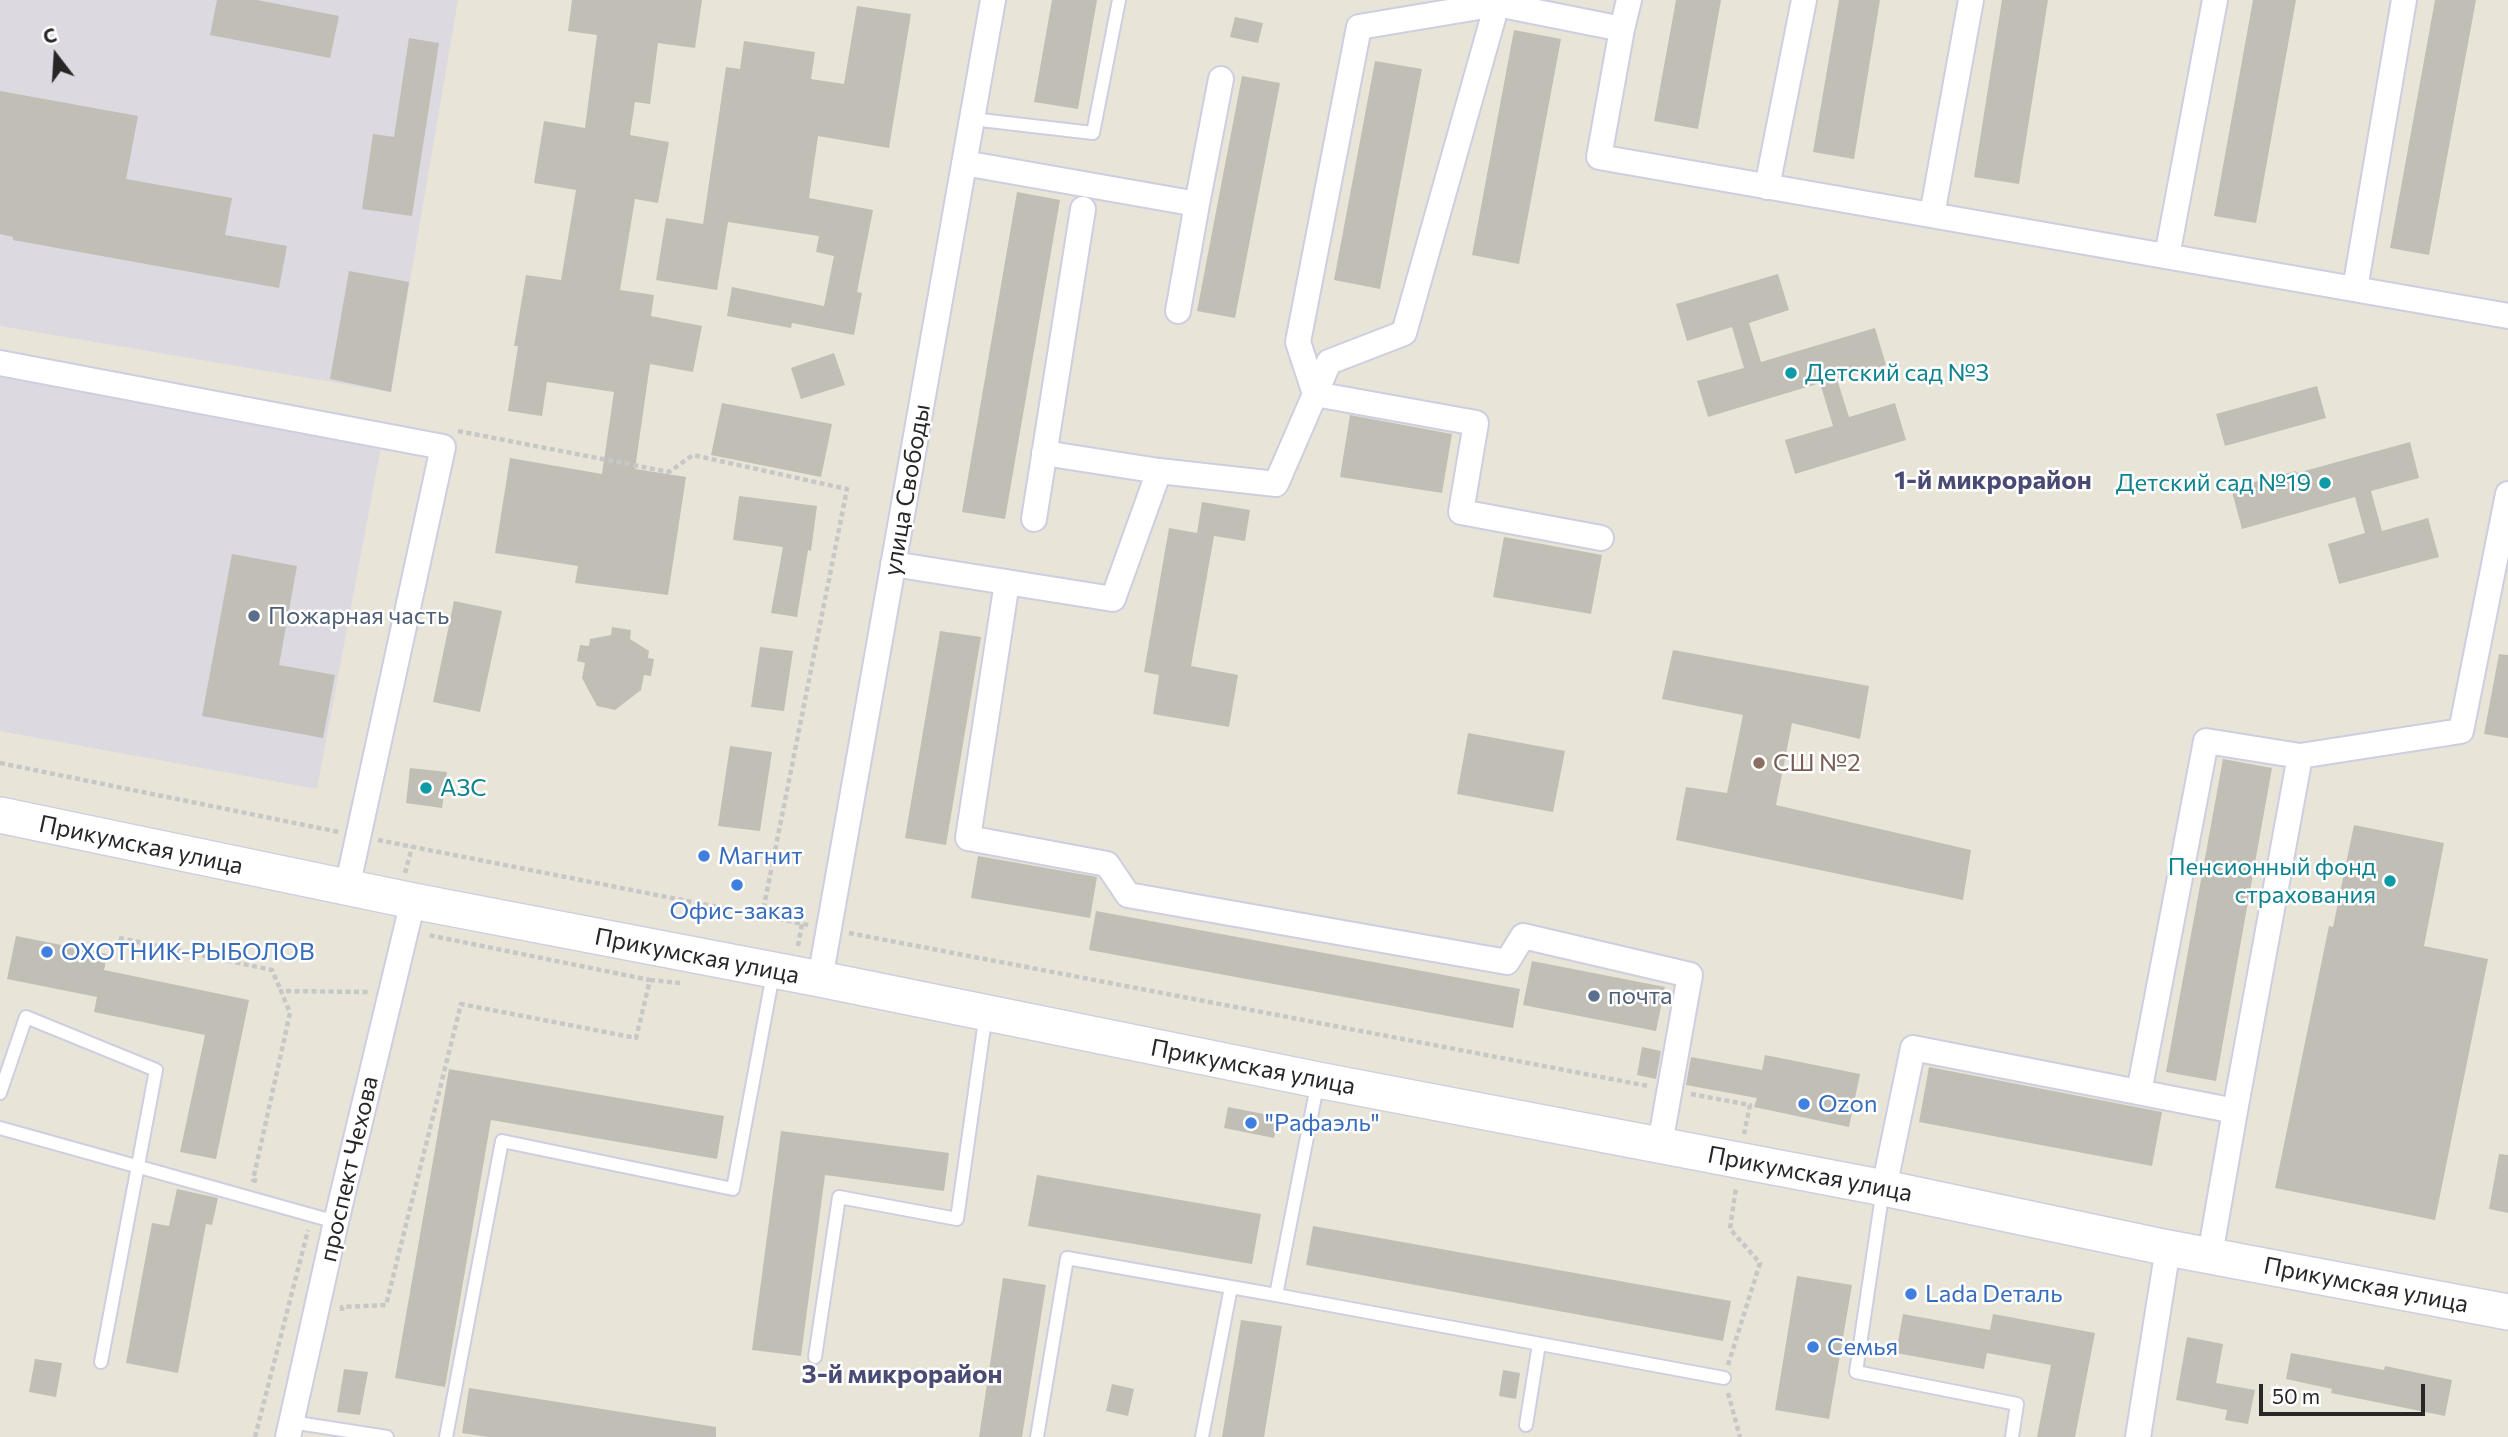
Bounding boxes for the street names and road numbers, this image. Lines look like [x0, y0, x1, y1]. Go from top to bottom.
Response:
street label: улица Свободы [878, 402, 936, 578]
street label: Прикумская улица [36, 809, 246, 881]
street label: Прикумская улица [592, 922, 802, 990]
street label: Прикумская улица [1148, 1033, 1358, 1101]
street label: проспект Чехова [314, 1073, 384, 1265]
street label: Прикумская улица [1705, 1140, 1915, 1208]
street label: Прикумская улица [2261, 1251, 2471, 1319]

